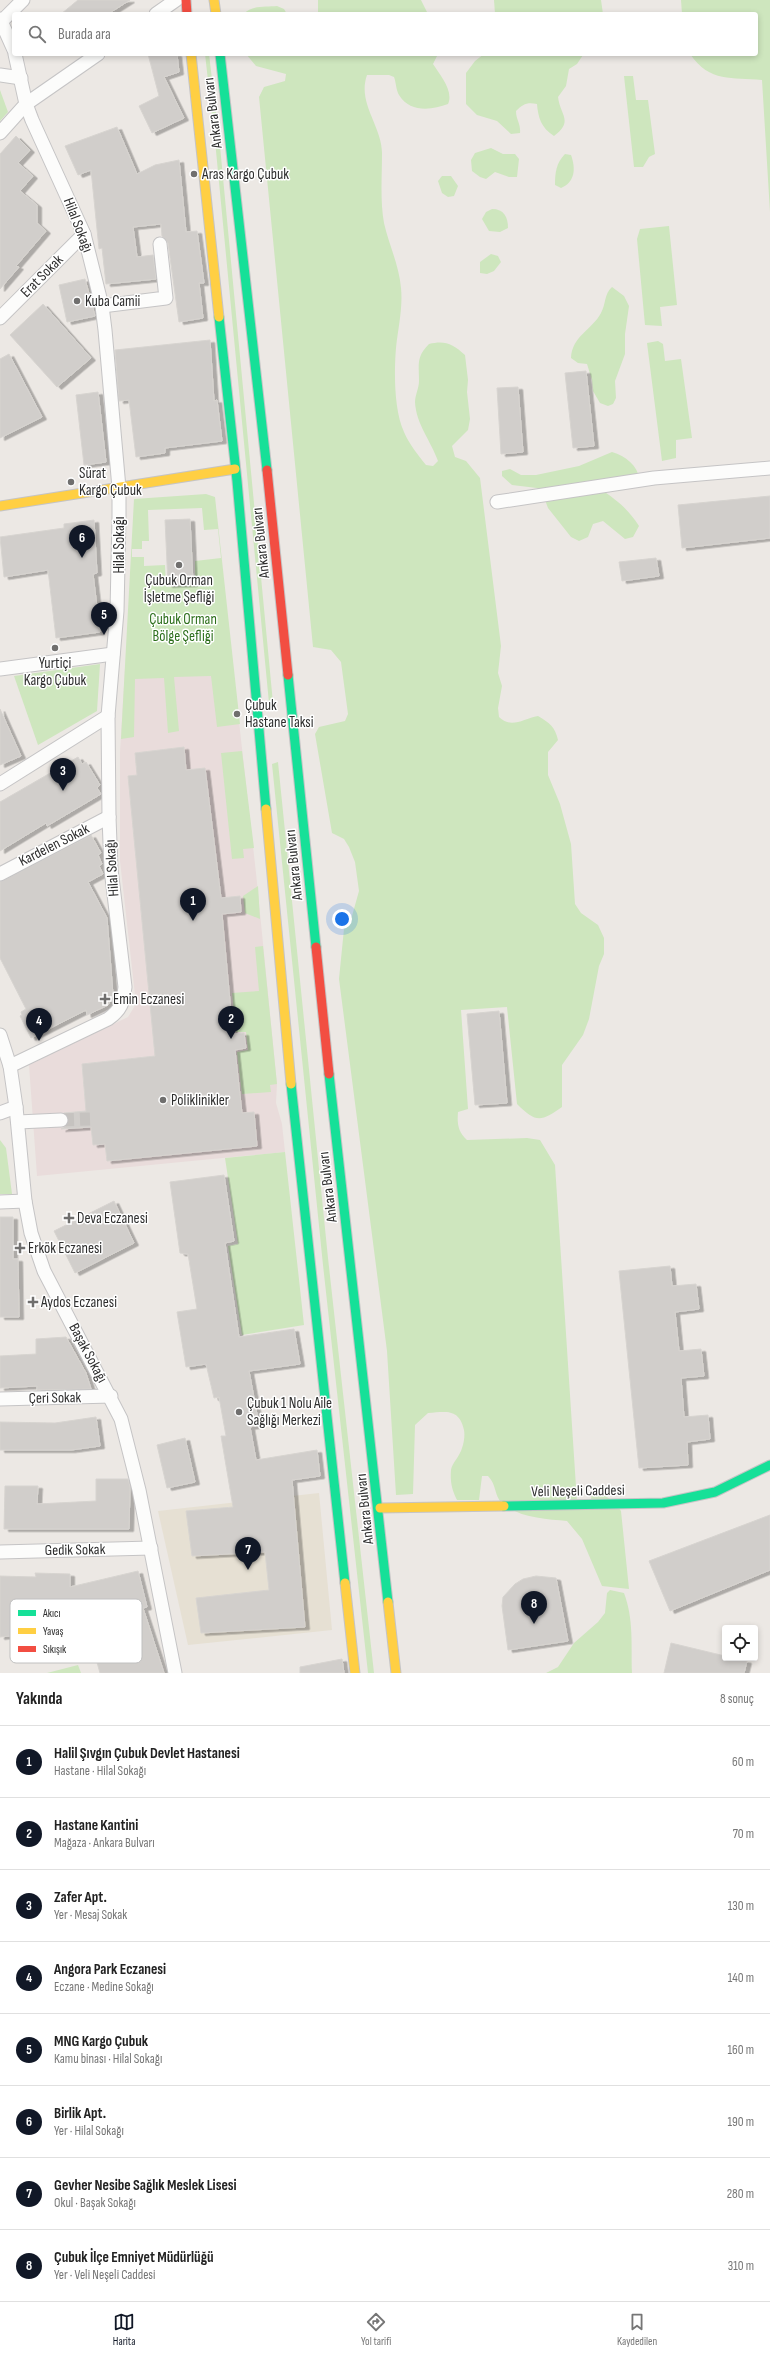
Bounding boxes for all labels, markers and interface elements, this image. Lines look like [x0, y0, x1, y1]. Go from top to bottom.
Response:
search box [12, 12, 758, 56]
icon: search [26, 23, 48, 45]
text: Burada ara [58, 25, 111, 44]
street label: Ankara Bulvarı [199, 77, 227, 150]
place label: Aras Kargo Çubuk [201, 165, 289, 184]
marker: Aras Kargo Çubuk [189, 169, 199, 179]
street label: Hilal Sokağı [59, 195, 97, 255]
street label: Erat Sokak [17, 250, 68, 301]
place label: Kuba Camii [85, 292, 140, 311]
marker: Kuba Camii [72, 296, 82, 306]
place label: Sürat Kargo Çubuk [79, 464, 142, 500]
marker: Sürat Kargo Çubuk [66, 477, 76, 487]
street label: Ankara Bulvarı [248, 507, 274, 580]
street label: Hilal Sokağı [110, 516, 129, 574]
pin: 6 [69, 525, 95, 558]
marker: Çubuk Orman İşletme Şefliği [174, 560, 184, 570]
place label: Çubuk Orman İşletme Şefliği [144, 571, 215, 607]
pin: 5 [91, 602, 117, 635]
park label: Çubuk Orman Bölge Şefliği [149, 610, 217, 646]
marker: Yurtiçi Kargo Çubuk [50, 643, 60, 653]
place label: Yurtiçi Kargo Çubuk [24, 654, 87, 690]
place label: Çubuk Hastane Taksi [245, 696, 314, 732]
marker: Çubuk Hastane Taksi [232, 709, 242, 719]
pin: 3 [50, 758, 76, 791]
street label: Kardelen Sokak [16, 819, 93, 871]
street label: Ankara Bulvarı [281, 829, 307, 902]
street label: Hilal Sokağı [101, 839, 123, 897]
pin: 1 [180, 888, 206, 921]
your location [332, 909, 352, 929]
place label: Emin Eczanesi [113, 990, 184, 1009]
marker: Emin Eczanesi [100, 994, 110, 1004]
pin: 2 [218, 1006, 244, 1039]
pin: 4 [26, 1008, 52, 1041]
place label: Poliklinikler [171, 1091, 230, 1110]
marker: Poliklinikler [158, 1095, 168, 1105]
street label: Ankara Bulvarı [314, 1151, 342, 1224]
place label: Deva Eczanesi [77, 1209, 148, 1228]
marker: Deva Eczanesi [64, 1213, 74, 1223]
place label: Erkök Eczanesi [28, 1239, 102, 1258]
marker: Erkök Eczanesi [15, 1243, 25, 1253]
place label: Aydos Eczanesi [40, 1293, 117, 1312]
marker: Aydos Eczanesi [28, 1297, 38, 1307]
street label: Başak Sokağı [64, 1320, 112, 1386]
street label: Çeri Sokak [29, 1388, 82, 1408]
place label: Çubuk 1 Nolu Aile Sağlığı Merkezi [247, 1394, 332, 1430]
marker: Çubuk 1 Nolu Aile Sağlığı Merkezi [234, 1407, 244, 1417]
street label: Ankara Bulvarı [352, 1473, 378, 1546]
street label: Veli Neşeli Caddesi [531, 1481, 625, 1501]
pin: 7 [235, 1537, 261, 1570]
street label: Gedik Sokak [45, 1540, 106, 1560]
pin: 8 [521, 1591, 547, 1624]
legend [10, 1599, 142, 1663]
text: Akıcı [42, 1607, 60, 1620]
text: Yavaş [43, 1625, 64, 1638]
map controls [722, 1625, 758, 1661]
button: locate [722, 1625, 758, 1661]
text: Sıkışık [43, 1643, 67, 1656]
text: Yakında [16, 1689, 63, 1709]
text: 8 sonuç [720, 1691, 754, 1707]
text: Halil Şıvgın Çubuk Devlet Hastanesi [54, 1744, 240, 1763]
text: 1 [26, 1754, 32, 1770]
text: 60 m [732, 1754, 754, 1770]
text: Hastane · Hilal Sokağı [54, 1763, 146, 1779]
text: Hastane Kantini [54, 1816, 138, 1835]
text: 2 [26, 1826, 32, 1842]
text: 70 m [733, 1826, 754, 1842]
text: Mağaza · Ankara Bulvarı [54, 1835, 155, 1851]
text: Zafer Apt. [54, 1888, 107, 1907]
text: 3 [26, 1898, 32, 1914]
text: 130 m [728, 1898, 754, 1914]
text: Yer · Mesaj Sokak [54, 1907, 127, 1923]
text: Angora Park Eczanesi [54, 1960, 166, 1979]
text: 4 [26, 1970, 32, 1986]
text: 140 m [728, 1970, 754, 1986]
text: Eczane · Medine Sokağı [54, 1979, 154, 1995]
text: MNG Kargo Çubuk [54, 2032, 148, 2051]
text: 5 [26, 2042, 32, 2058]
text: 160 m [728, 2042, 754, 2058]
text: Kamu binası · Hilal Sokağı [54, 2051, 162, 2067]
text: Birlik Apt. [54, 2104, 106, 2123]
text: 6 [26, 2114, 32, 2130]
text: 190 m [727, 2114, 754, 2130]
text: Yer · Hilal Sokağı [54, 2123, 124, 2139]
text: Gevher Nesibe Sağlık Meslek Lisesi [54, 2176, 237, 2195]
text: 7 [26, 2186, 32, 2202]
text: 280 m [727, 2186, 754, 2202]
text: Okul · Başak Sokağı [54, 2195, 136, 2211]
text: Çubuk İlçe Emniyet Müdürlüğü [54, 2248, 214, 2267]
text: 8 [26, 2258, 32, 2274]
text: 310 m [728, 2258, 754, 2274]
text: Yer · Veli Neşeli Caddesi [54, 2267, 155, 2283]
tab: Harita [113, 2311, 135, 2348]
tab: Yol tarifi [361, 2311, 391, 2348]
tab: Kaydedilen [617, 2311, 657, 2348]

